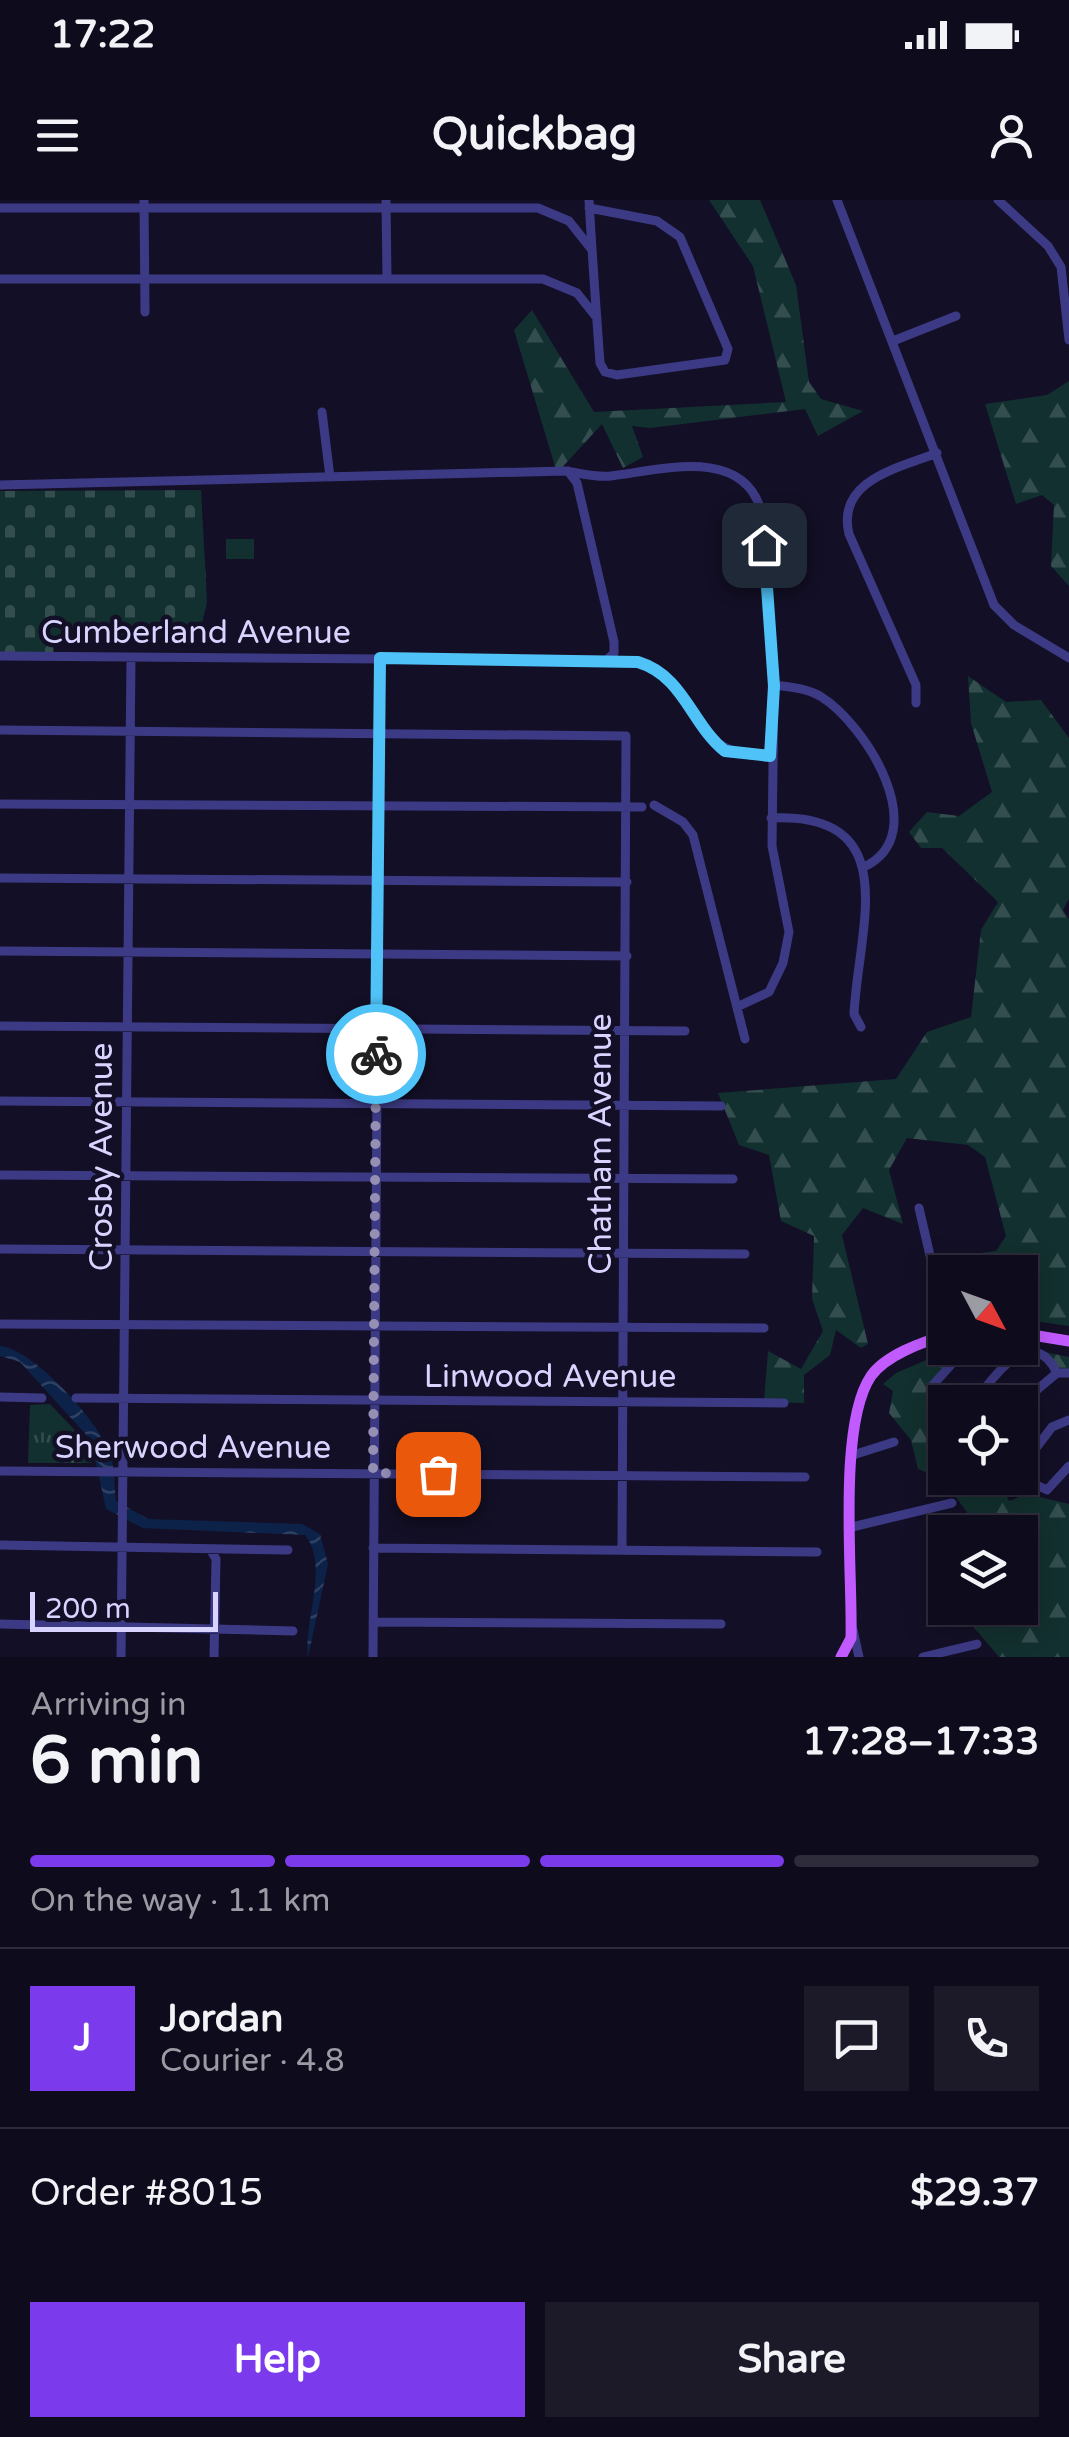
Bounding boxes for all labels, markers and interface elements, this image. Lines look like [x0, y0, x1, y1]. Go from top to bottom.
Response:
text: 17:22 [50, 12, 155, 58]
icon: menu [30, 108, 85, 163]
text: Quickbag [432, 108, 637, 162]
icon: person [984, 108, 1039, 163]
pin [722, 503, 807, 588]
icon: home [737, 518, 792, 573]
street label: Cumberland Avenue [41, 614, 351, 652]
courier [326, 1004, 426, 1104]
street label: Chatham Avenue [582, 1013, 620, 1275]
icon: bike [349, 1027, 404, 1082]
street label: Crosby Avenue [83, 1043, 121, 1271]
north arrow [928, 1255, 1038, 1365]
map controls [928, 1255, 1038, 1625]
street label: Linwood Avenue [424, 1358, 676, 1396]
button: locate [928, 1385, 1038, 1495]
street label: Sherwood Avenue [55, 1429, 331, 1467]
pin [396, 1432, 481, 1517]
icon: bag [411, 1447, 466, 1502]
button: layers [928, 1515, 1038, 1625]
scale bar [30, 1587, 218, 1632]
text: 200 m [45, 1592, 131, 1626]
text: Arriving in [30, 1686, 187, 1724]
text: 17:28–17:33 [802, 1719, 1039, 1765]
text: 6 min [30, 1722, 203, 1801]
text: On the way · 1.1 km [30, 1882, 330, 1920]
button: chat [804, 1986, 909, 2091]
button: phone [934, 1986, 1039, 2091]
text: Jordan [160, 1996, 283, 2042]
text: J [74, 2015, 91, 2061]
text: Courier · 4.8 [160, 2042, 345, 2080]
text: Order #8015 [30, 2170, 263, 2216]
text: $29.37 [910, 2170, 1039, 2216]
button: Help [30, 2302, 525, 2417]
button: Share [545, 2302, 1039, 2417]

